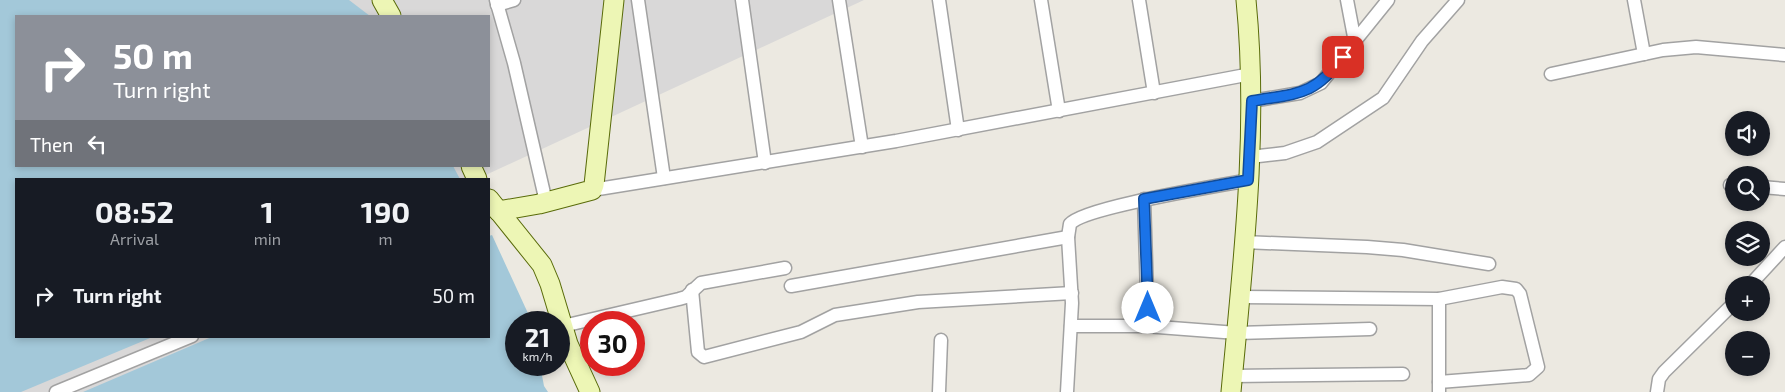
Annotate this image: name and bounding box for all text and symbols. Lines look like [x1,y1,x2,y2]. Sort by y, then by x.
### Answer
text: 50 m [113,34,193,76]
icon: right [30,35,95,100]
pin [1322,36,1364,78]
icon: arrive [1329,43,1357,71]
text: Turn right [113,76,211,102]
map controls [1725,111,1770,376]
button: sound [1725,111,1770,156]
icon: left [83,130,111,158]
text: Then [30,133,73,156]
button: search [1725,166,1770,211]
text: 08:52 [95,193,174,229]
text: 1 [261,193,274,229]
text: 190 [361,193,410,229]
button: layers [1725,221,1770,266]
text: Arrival [110,229,159,248]
text: min [254,229,281,248]
text: m [378,229,392,248]
button: + [1725,276,1770,321]
position arrow [1121,281,1173,333]
icon: right [30,282,58,310]
text: Turn right [73,284,161,307]
text: 50 m [432,284,475,307]
speed limit sign: 30 [580,311,645,376]
text: 21 [525,322,550,352]
button: − [1725,331,1770,376]
text: km/h [523,349,552,363]

